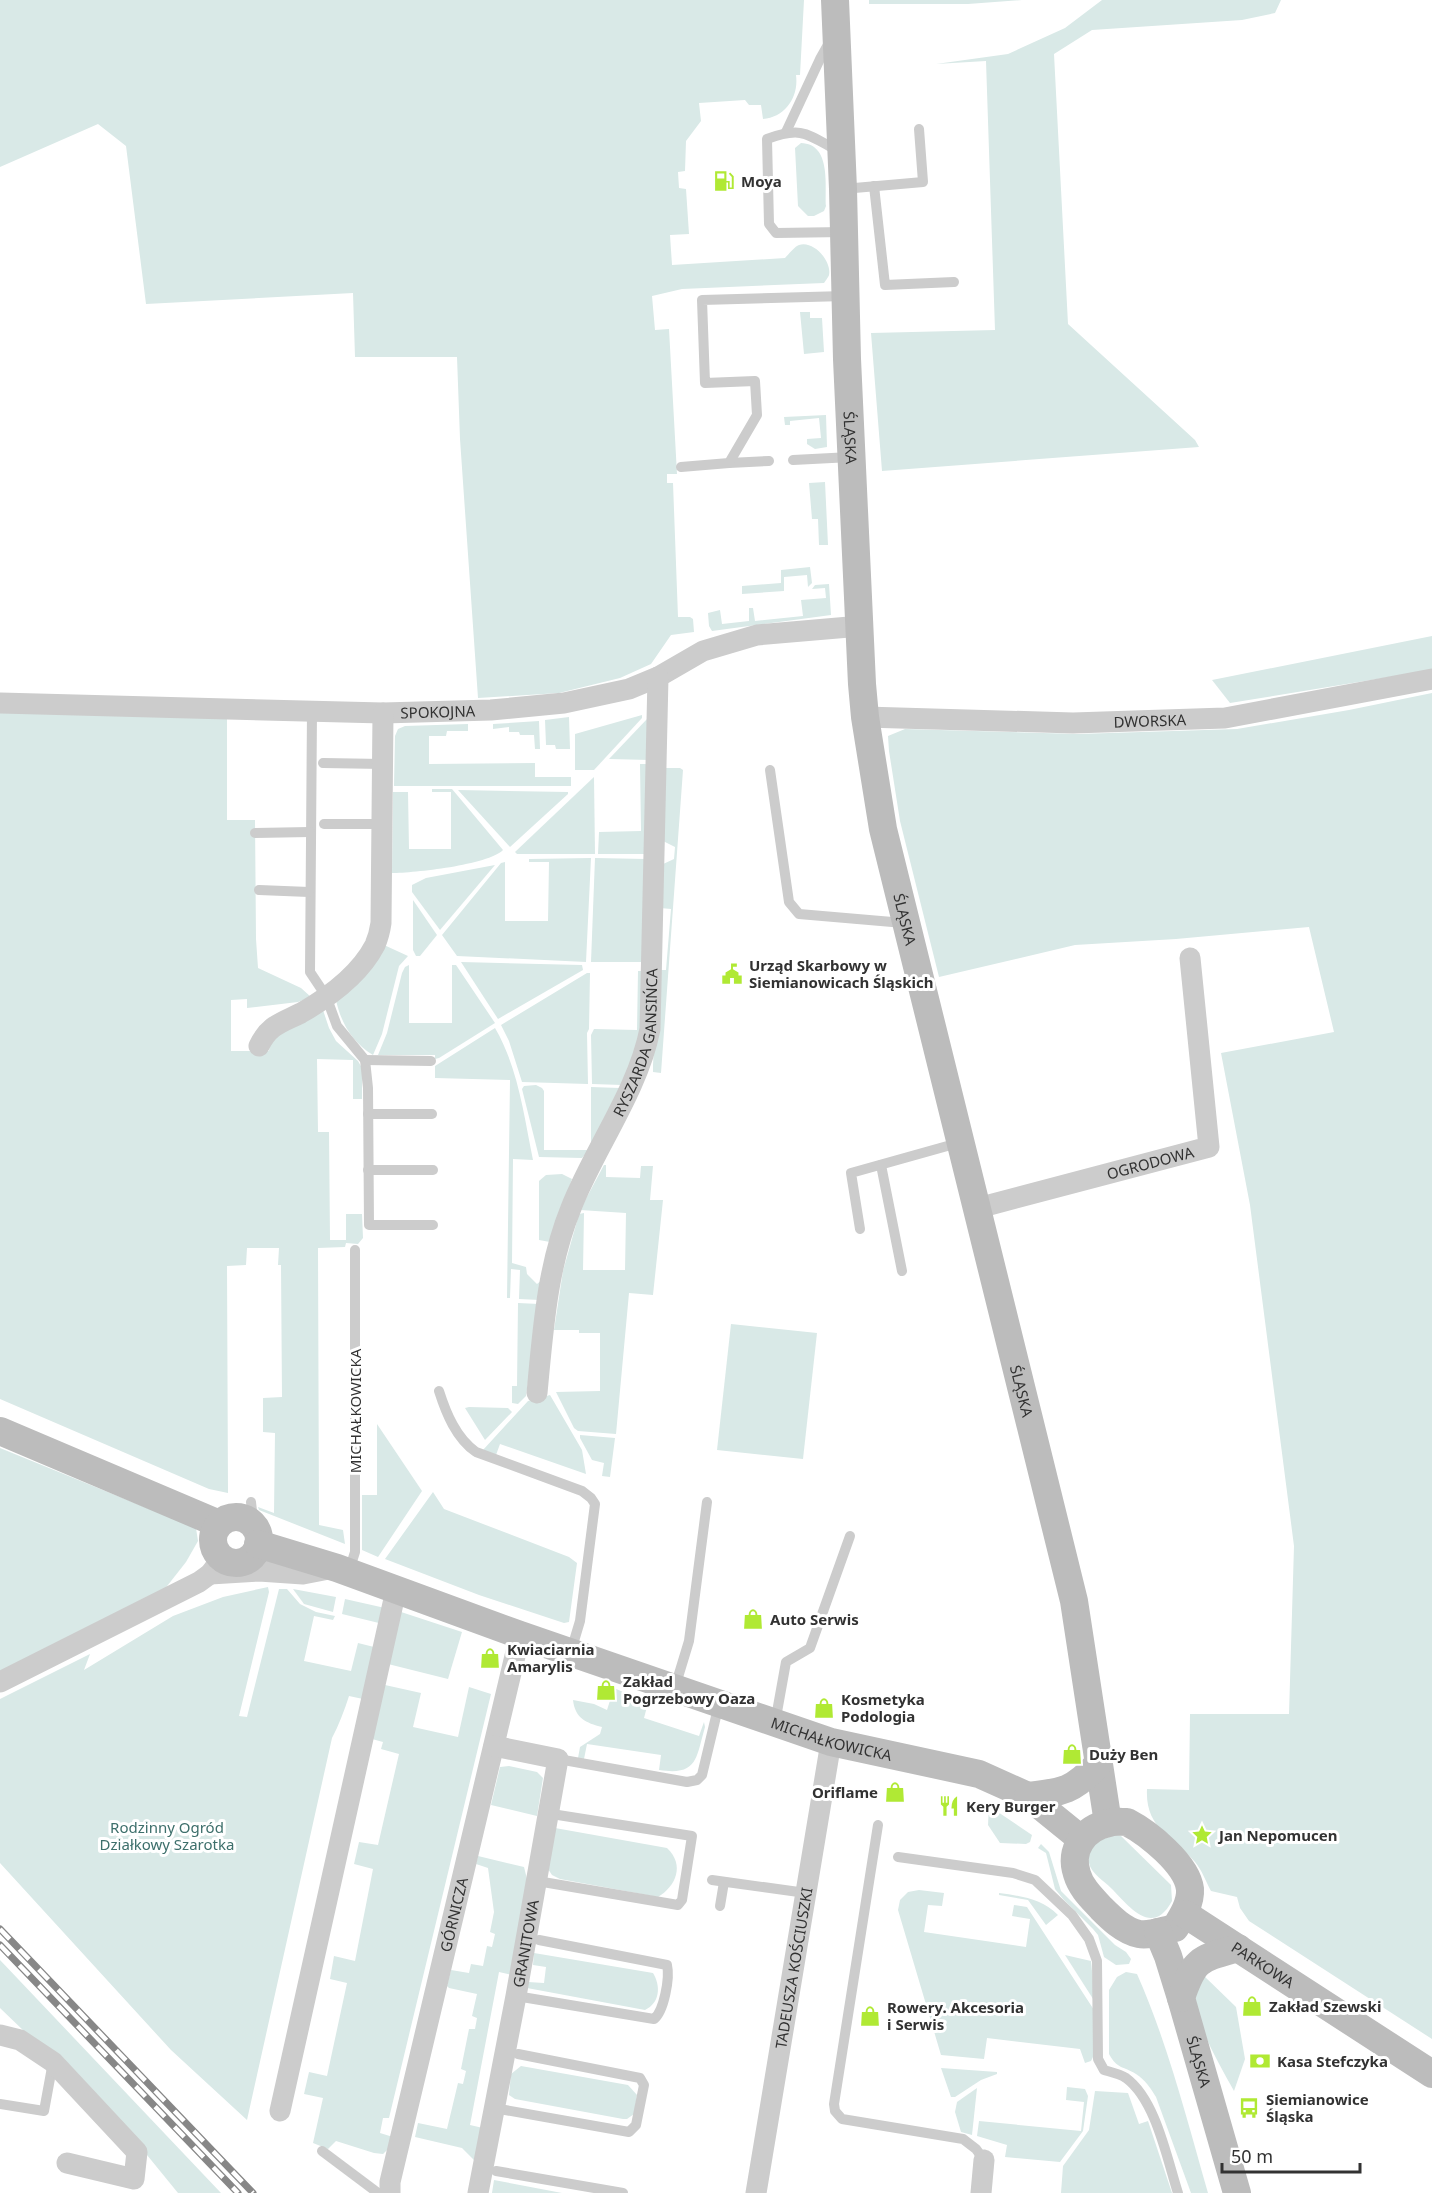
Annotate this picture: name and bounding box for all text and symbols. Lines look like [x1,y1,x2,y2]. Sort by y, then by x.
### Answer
fuel station icon: Moya [712,169,736,193]
place label: Moya [741,171,782,191]
street label: ŚLĄSKA [839,411,862,465]
street label: SPOKOJNA [400,700,476,723]
street label: DWORSKA [1113,709,1187,732]
street label: ŚLĄSKA [889,891,921,948]
place label: Urząd Skarbowy w Siemianowicach Śląskich [749,955,934,992]
public building icon: Urząd Skarbowy w Siemianowicach Śląskich [720,962,744,986]
street label: RYSZARDA GANSIŃCA [608,968,661,1120]
street label: OGRODOWA [1104,1141,1196,1184]
street label: MICHAŁKOWICKA [345,1348,365,1473]
street label: ŚLĄSKA [1006,1363,1038,1419]
shop icon: Auto Serwis [741,1607,765,1631]
place label: Auto Serwis [770,1609,859,1629]
place label: Kwiaciarnia Amarylis [507,1639,594,1676]
shop icon: Kwiaciarnia Amarylis [478,1646,502,1670]
place label: Zakład Pogrzebowy Oaza [623,1671,755,1708]
shop icon: Zakład Pogrzebowy Oaza [594,1678,618,1702]
place label: Kosmetyka Podologia [841,1689,925,1726]
shop icon: Kosmetyka Podologia [812,1696,836,1720]
street label: MICHAŁKOWICKA [768,1712,894,1765]
shop icon: Duży Ben [1060,1742,1084,1766]
place label: Duży Ben [1089,1744,1158,1764]
shop icon: Oriflame [883,1780,907,1804]
place label: Oriflame [812,1782,878,1802]
restaurant icon: Kery Burger [937,1794,961,1818]
place label: Kery Burger [966,1796,1056,1816]
park label: Rodzinny Ogród Działkowy Szarotka [100,1817,234,1854]
place icon: Jan Nepomucen [1190,1823,1214,1847]
place label: Jan Nepomucen [1217,1825,1337,1845]
street label: GÓRNICZA [435,1875,472,1954]
street label: TADEUSZA KOŚCIUSZKI [770,1886,817,2050]
street label: GRANITOWA [508,1898,543,1989]
street label: PARKOWA [1228,1937,1299,1992]
shop icon: Zakład Szewski [1240,1994,1264,2018]
place label: Zakład Szewski [1269,1996,1381,2016]
place label: Rowery. Akcesoria i Serwis [887,1997,1024,2034]
shop icon: Rowery. Akcesoria i Serwis [858,2004,882,2028]
street label: ŚLĄSKA [1182,2033,1216,2090]
bank icon: Kasa Stefczyka [1248,2049,1272,2073]
place label: Kasa Stefczyka [1277,2051,1388,2071]
place label: Siemianowice Śląska [1266,2089,1369,2126]
bus stop icon: Siemianowice Śląska [1237,2096,1261,2120]
scale bar [1222,2136,1360,2174]
text: 50 m [1231,2144,1273,2168]

